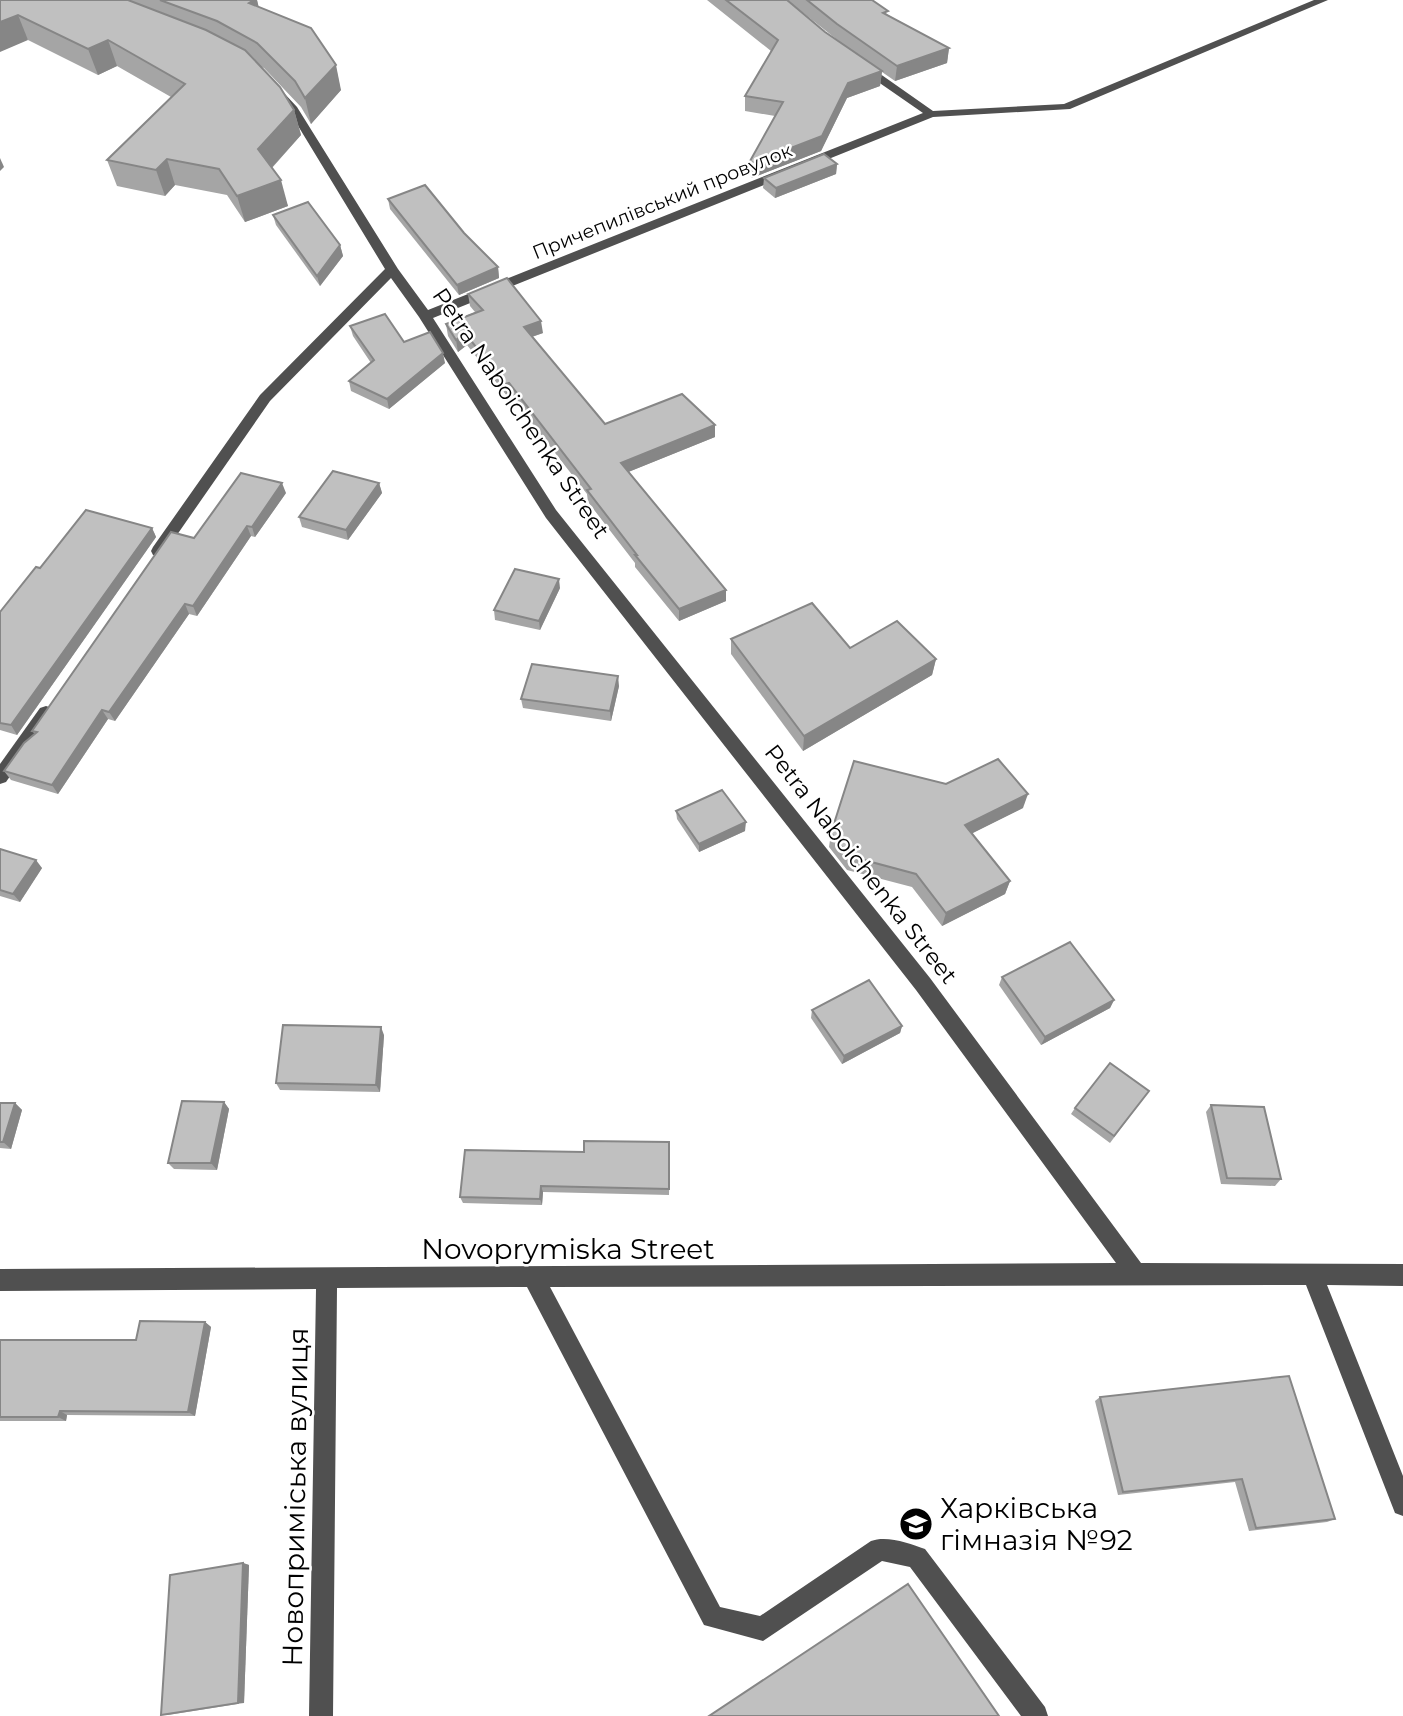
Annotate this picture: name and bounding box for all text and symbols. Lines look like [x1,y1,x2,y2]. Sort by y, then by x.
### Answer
street label: Причепилівський провулок [529,139,795,264]
street label: Petra Naboichenka Street [427,282,615,544]
street label: Petra Naboichenka Street [759,739,963,989]
street label: Novoprymiska Street [421,1232,715,1266]
street label: Новоприміська вулиця [275,1327,315,1667]
place label: Харківська гімназія №92 [940,1491,1133,1557]
school or university icon: Харківська гімназія №92 [897,1505,935,1543]

